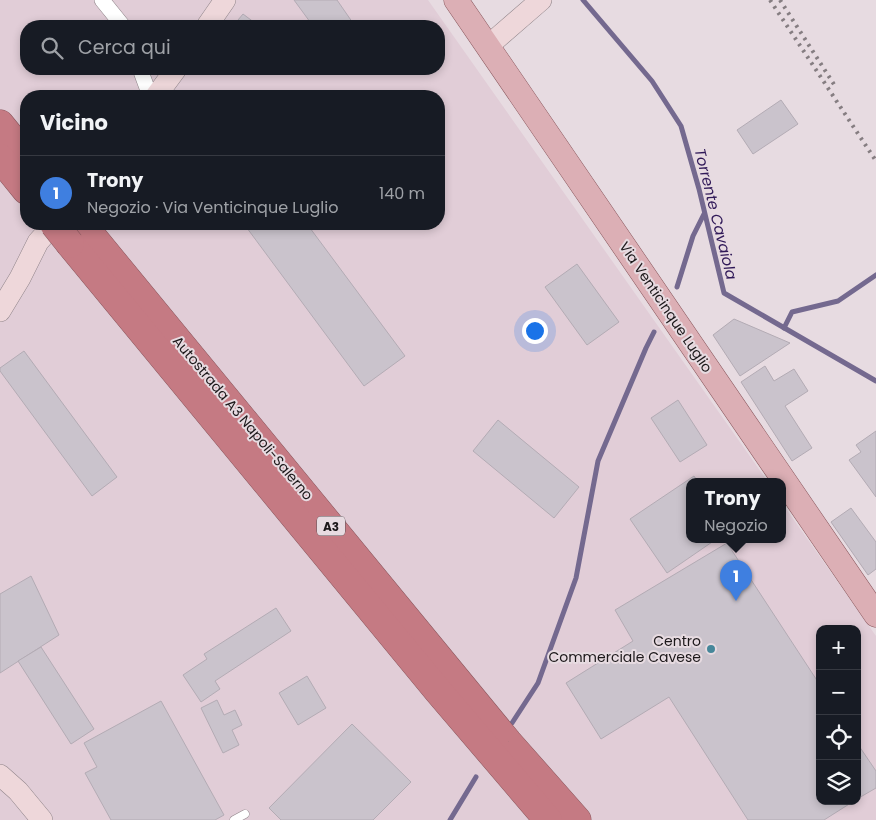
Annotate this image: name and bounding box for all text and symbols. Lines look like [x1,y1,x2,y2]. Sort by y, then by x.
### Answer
search box [20,20,445,75]
icon: search [38,34,66,62]
text: Cerca qui [78,34,171,61]
text: Vicino [40,108,108,137]
water label: Torrente Cavaiola [690,146,742,282]
text: Trony [87,167,143,194]
text: 1 [53,182,59,205]
text: 140 m [379,182,425,205]
text: Negozio · Via Venticinque Luglio [87,196,338,219]
street label: Via Venticinque Luglio [615,238,717,376]
your location [522,318,548,344]
street label: Autostrada A3 Napoli-Salerno [168,332,318,504]
popup [686,478,786,543]
text: Trony [704,485,760,512]
text: Negozio [704,514,768,537]
road number: A3 [317,516,345,536]
pin: 1 [720,560,752,601]
map controls [816,625,861,805]
button: + [816,625,861,670]
place label: Centro Commerciale Cavese [548,631,701,667]
marker: Centro Commerciale Cavese [705,643,717,655]
button: − [816,670,861,715]
button: locate [816,715,861,760]
button: layers [816,760,861,805]

